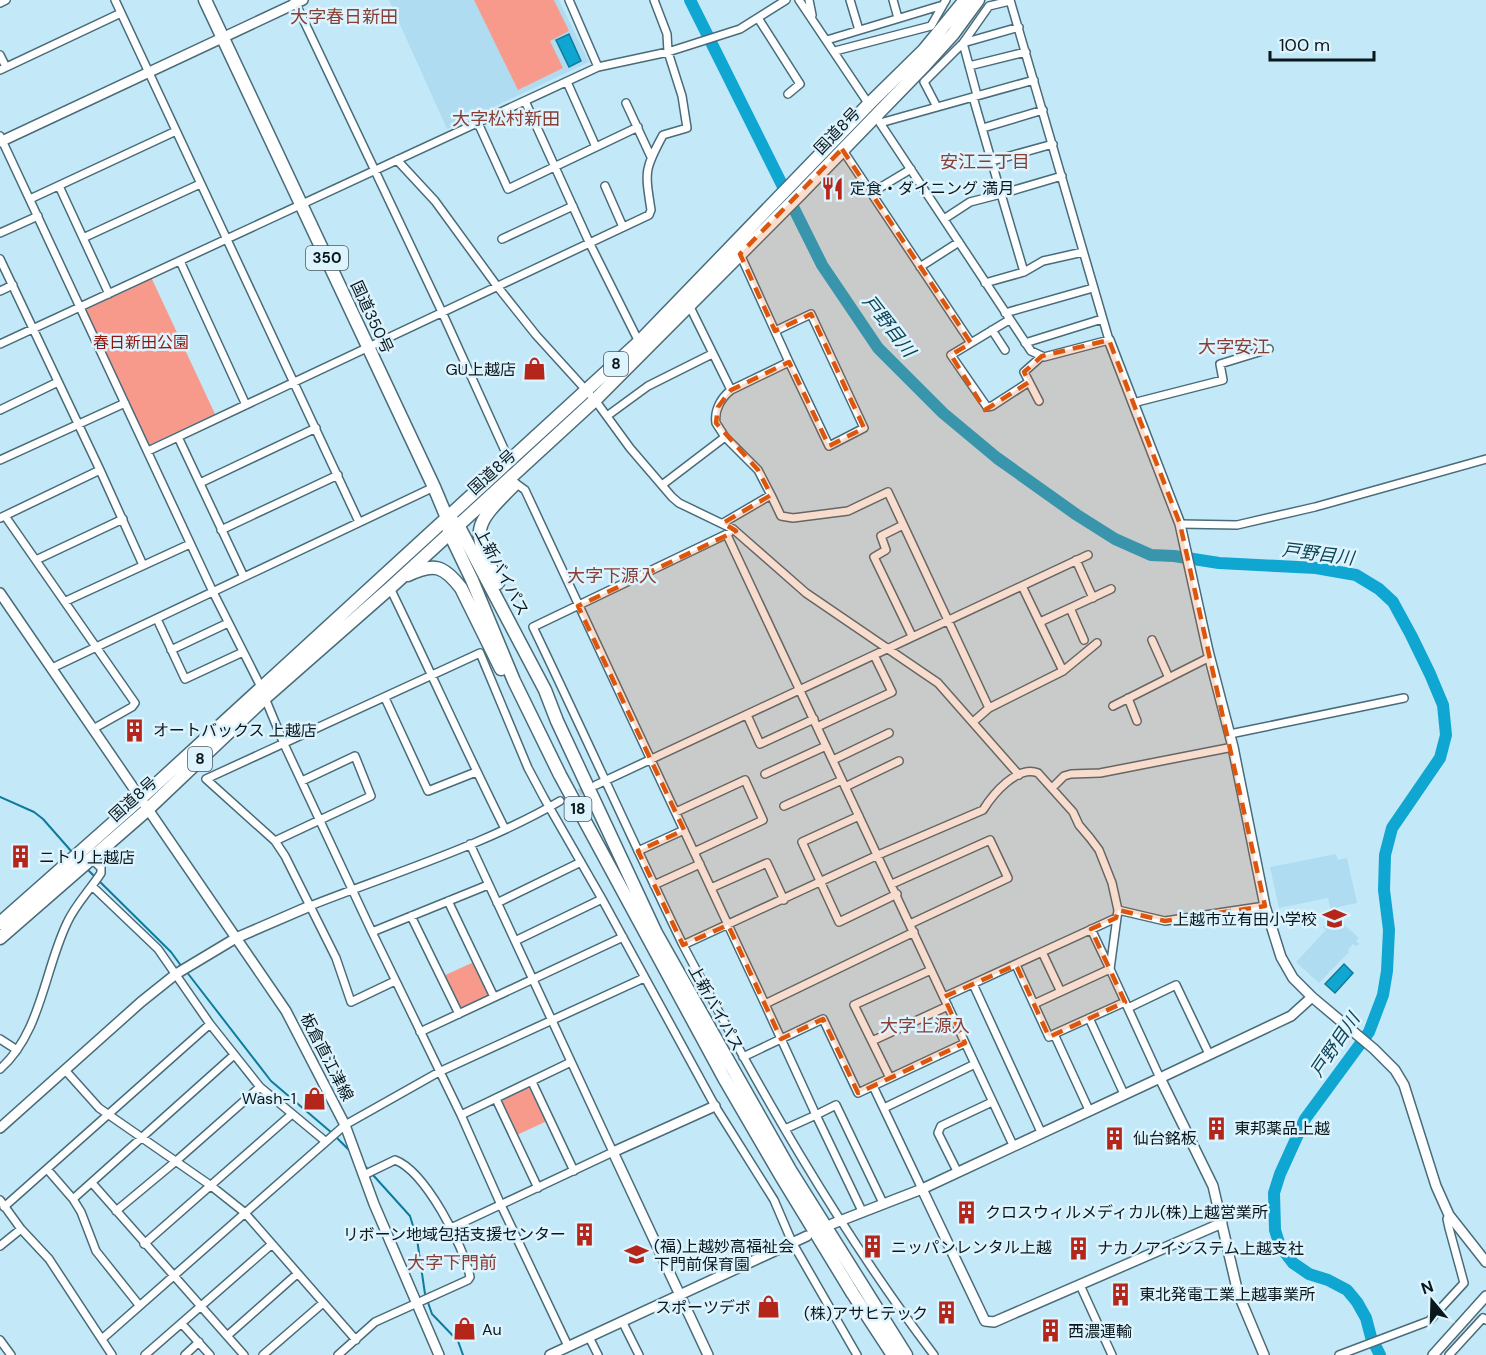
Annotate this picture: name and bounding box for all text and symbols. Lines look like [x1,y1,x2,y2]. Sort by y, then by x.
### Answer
district label: 大字春日新田 [290,5,398,29]
scale bar [1270,24,1374,62]
text: 100 m [1279,33,1330,57]
street label: 国道8号 [809,103,865,159]
district label: 大字松村新田 [452,107,560,131]
district label: 安江三丁目 [940,150,1030,174]
restaurant icon: 定食・ダイニング 満月 [819,175,845,201]
place label: 定食・ダイニング 満月 [850,178,1014,199]
road number: 350 [306,246,348,270]
street label: 国道350号 [346,277,398,357]
water label: 戸野目川 [857,290,922,363]
park label: 春日新田公園 [93,332,189,353]
district label: 大字安江 [1198,335,1270,359]
road number: 8 [604,352,628,376]
shop icon: GU上越店 [521,356,547,382]
place label: GU上越店 [445,359,516,380]
street label: 国道8号 [464,445,520,499]
street label: 上新バイパス [470,525,534,619]
water label: 戸野目川 [1281,538,1357,571]
district label: 大字下源入 [567,564,657,588]
building icon: オートバックス 上越店 [122,717,148,743]
place label: オートバックス 上越店 [153,720,317,741]
road number: 8 [188,747,212,771]
street label: 国道8号 [105,772,161,826]
road number: 18 [564,797,592,821]
building icon: ニトリ上越店 [8,844,34,870]
place label: ニトリ上越店 [39,847,135,868]
school or university icon: 上越市立有田小学校 [1322,906,1348,932]
place label: 上越市立有田小学校 [1173,909,1317,930]
street label: 上新バイパス [684,961,748,1055]
water label: 戸野目川 [1305,1007,1366,1082]
street label: 板倉直江津線 [296,1009,358,1105]
district label: 大字上源入 [880,1014,970,1038]
shop icon: Wash-1 [301,1085,327,1111]
place label: Wash-1 [242,1088,296,1109]
building icon: 東邦薬品上越 [1203,1115,1229,1141]
place label: 東邦薬品上越 [1234,1118,1330,1139]
building icon: 仙台銘板 [1102,1125,1128,1151]
place label: 仙台銘板 [1133,1128,1197,1149]
building icon: クロスウィルメディカル(株)上越営業所 [954,1199,980,1225]
place label: クロスウィルメディカル(株)上越営業所 [985,1202,1268,1223]
building icon: リボーン地域包括支援センター [571,1221,597,1247]
place label: リボーン地域包括支援センター [343,1224,566,1245]
building icon: ニッパンレンタル上越 [860,1234,886,1260]
building icon: ナカノアイシステム上越支社 [1066,1235,1092,1261]
place label: (福)上越妙高福祉会 下門前保育園 [654,1236,794,1275]
place label: ニッパンレンタル上越 [891,1237,1052,1258]
place label: ナカノアイシステム上越支社 [1097,1238,1304,1259]
school or university icon: (福)上越妙高福祉会 下門前保育園 [623,1242,649,1268]
district label: 大字下門前 [407,1251,497,1275]
north arrow [1402,1271,1462,1331]
text: N [1418,1275,1436,1299]
building icon: 東北発電工業上越事業所 [1108,1281,1134,1307]
place label: 東北発電工業上越事業所 [1139,1284,1315,1305]
shop icon: スポーツデポ [756,1294,782,1320]
place label: スポーツデポ [655,1297,751,1318]
building icon: (株)アサヒテック [933,1300,959,1326]
place label: (株)アサヒテック [804,1303,928,1324]
shop icon: Au [451,1316,477,1342]
building icon: 西濃運輸 [1037,1318,1063,1344]
place label: Au [482,1319,502,1340]
place label: 西濃運輸 [1068,1321,1132,1342]

